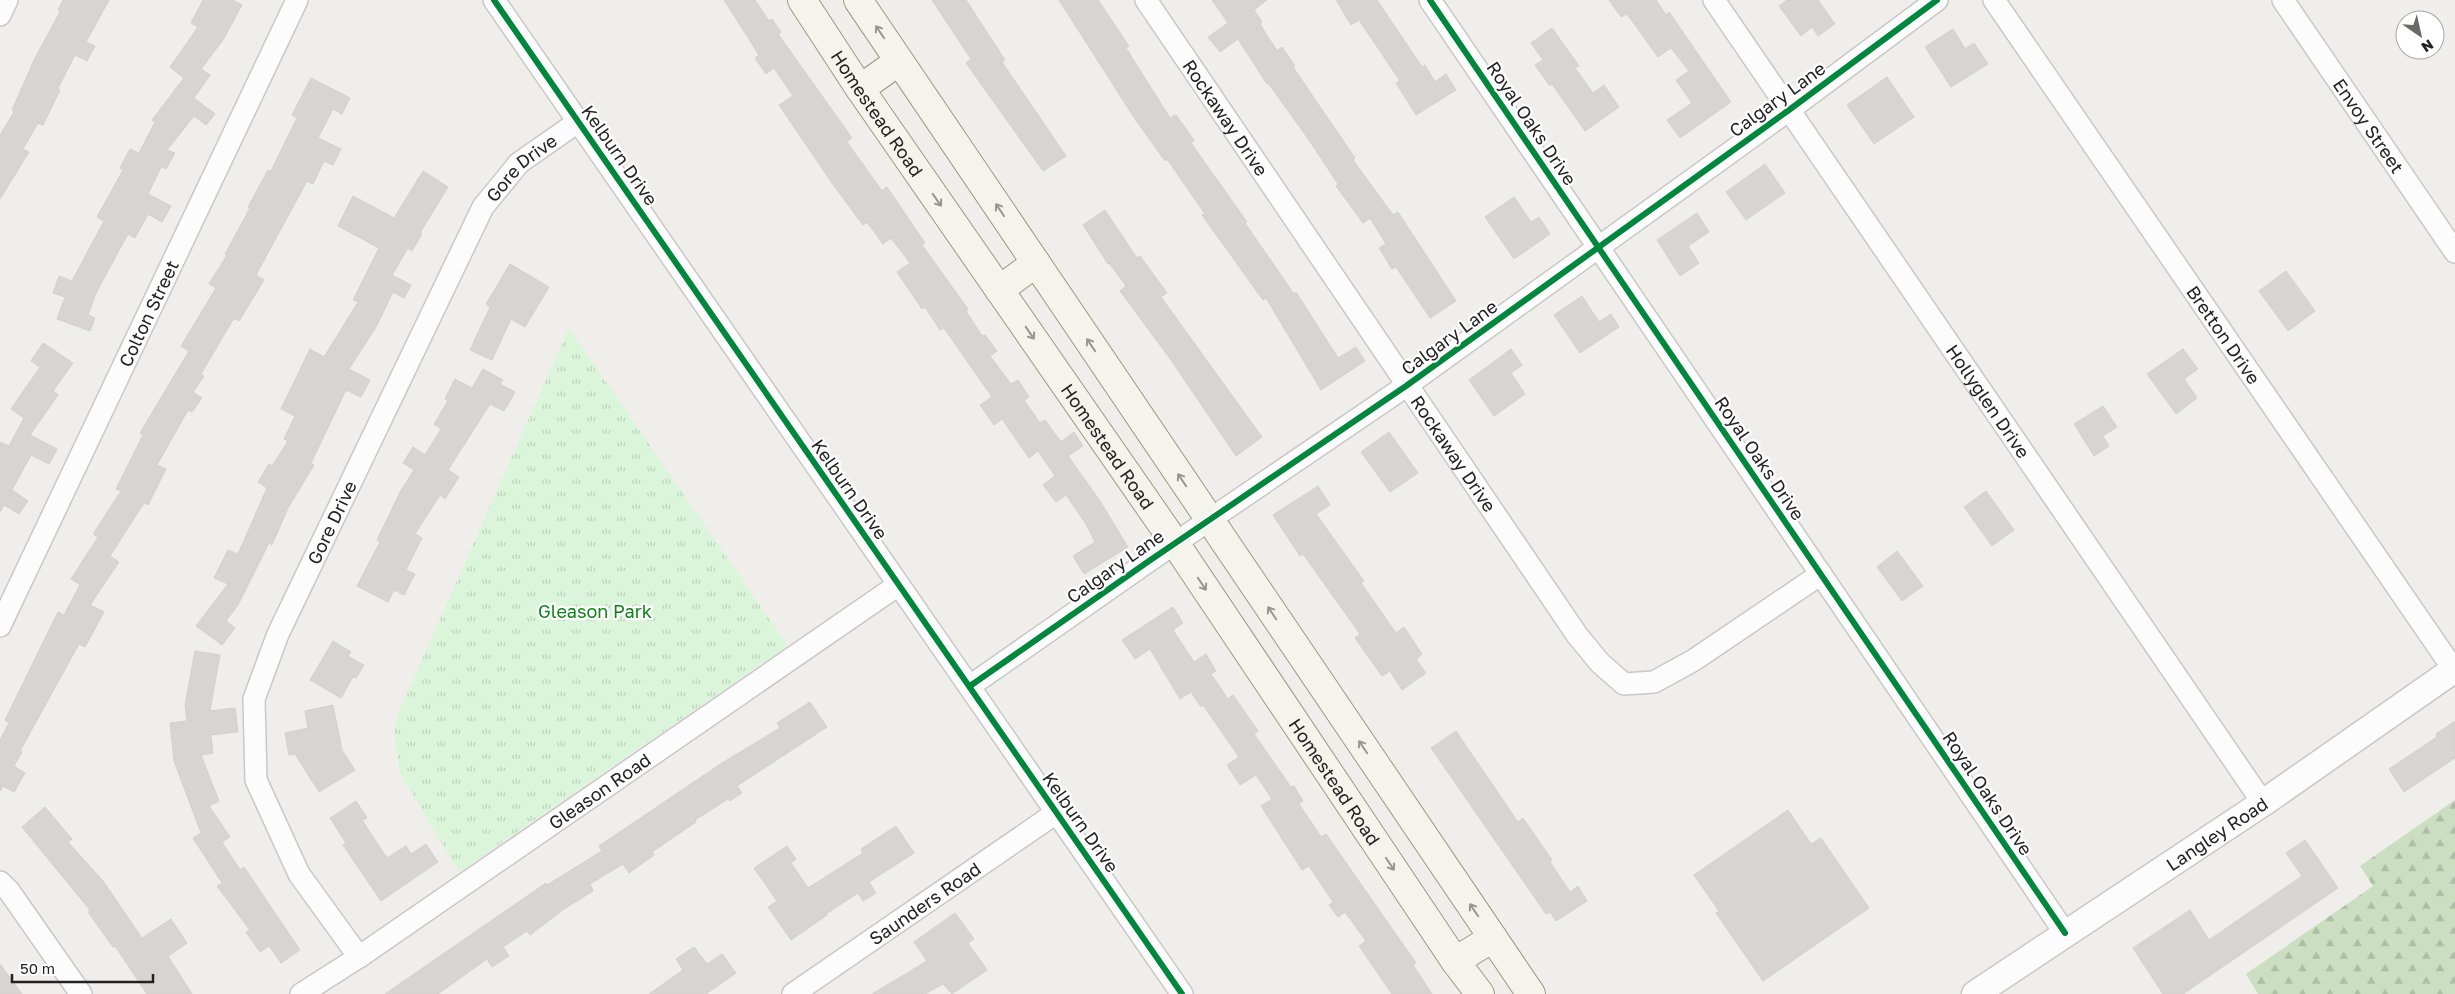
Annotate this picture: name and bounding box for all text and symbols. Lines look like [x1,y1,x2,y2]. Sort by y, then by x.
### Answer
north arrow [2395,10,2445,60]
one-way arrow [875,25,885,39]
text: N [2418,36,2437,56]
street label: Homestead Road [827,46,928,181]
street label: Rockaway Drive [1178,55,1273,180]
street label: Royal Oaks Drive [1482,57,1582,189]
street label: Calgary Lane [1725,57,1829,141]
street label: Envoy Street [2329,74,2409,177]
street label: Kelburn Drive [577,101,663,209]
street label: Gore Drive [481,129,561,206]
one-way arrow [932,193,942,207]
one-way arrow [995,204,1005,218]
street label: Colton Street [114,257,183,370]
street label: Bretton Drive [2182,281,2265,388]
street label: Calgary Lane [1397,295,1501,379]
one-way arrow [1024,326,1035,340]
one-way arrow [1086,338,1096,352]
street label: Hollyglen Drive [1942,340,2035,462]
street label: Homestead Road [1057,379,1159,513]
street label: Rockaway Drive [1406,391,1501,516]
street label: Royal Oaks Drive [1710,392,1810,524]
street label: Kelburn Drive [807,435,893,543]
one-way arrow [1177,473,1187,487]
street label: Gore Drive [302,477,361,568]
street label: Calgary Lane [1062,524,1168,608]
one-way arrow [1197,576,1207,590]
park label: Gleason Park [538,600,652,622]
one-way arrow [1267,606,1277,620]
street label: Homestead Road [1285,714,1385,849]
street label: Royal Oaks Drive [1938,727,2038,859]
one-way arrow [1358,740,1368,754]
street label: Gleason Road [544,748,655,834]
street label: Kelburn Drive [1038,768,1124,876]
street label: Langley Road [2162,792,2272,875]
street label: Saunders Road [865,857,985,949]
one-way arrow [1385,857,1395,871]
one-way arrow [1469,903,1479,917]
scale bar [12,952,154,984]
text: 50 m [20,959,55,977]

